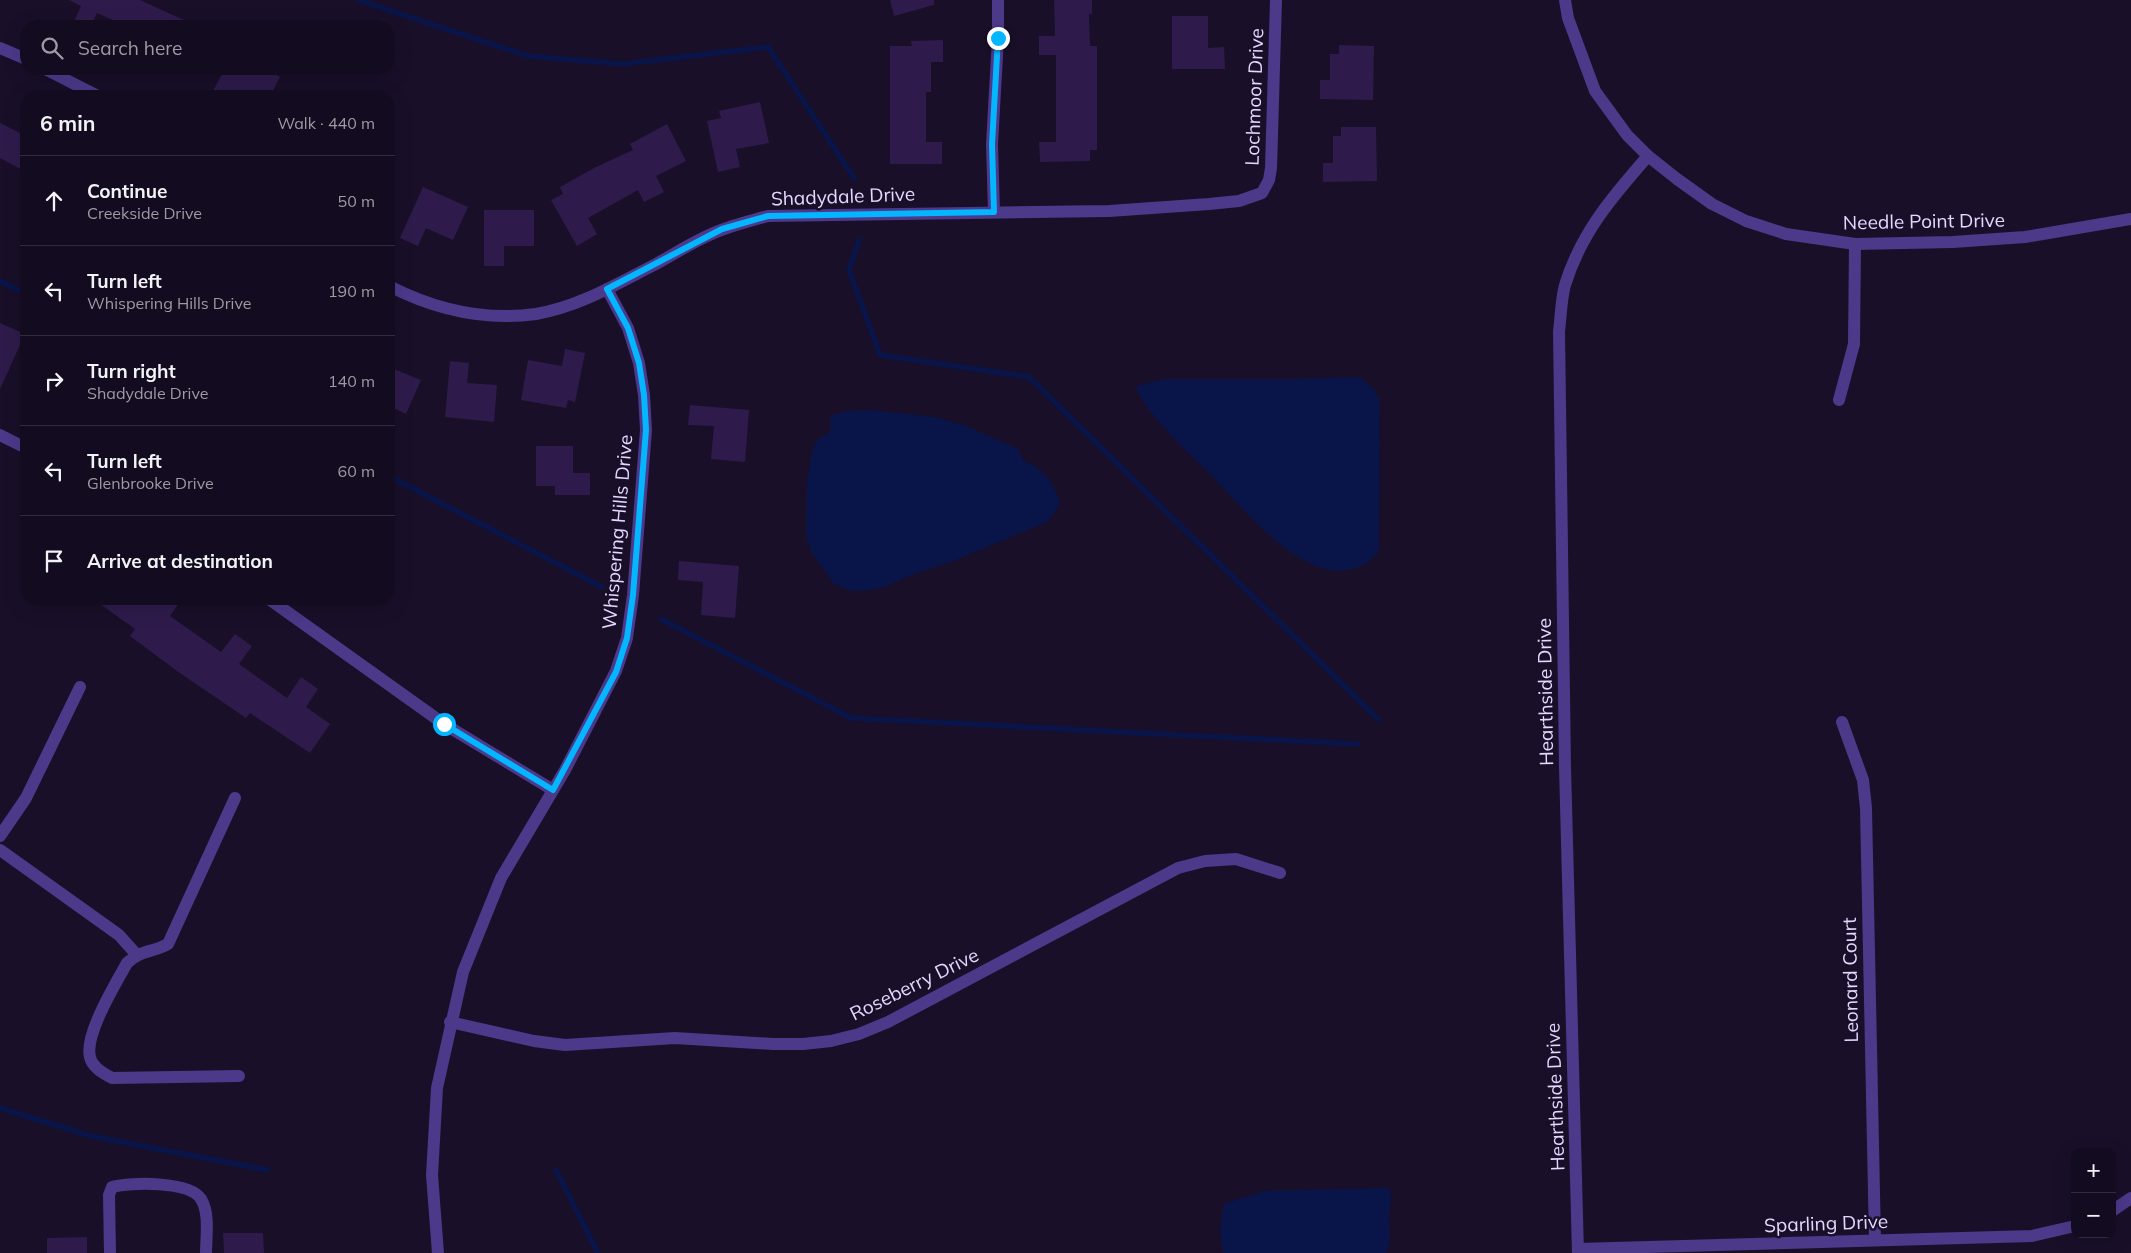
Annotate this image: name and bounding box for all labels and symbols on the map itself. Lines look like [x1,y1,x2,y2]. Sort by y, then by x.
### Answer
route end [987,27,1010,50]
street label: Lochmoor Drive [1240,28,1268,166]
street label: Shadydale Drive [771,181,915,211]
street label: Needle Point Drive [1843,208,2005,234]
street label: Whispering Hills Drive [597,434,637,630]
street label: Hearthside Drive [1532,618,1558,766]
route start [433,713,456,736]
street label: Leonard Court [1837,917,1863,1043]
street label: Roseberry Drive [846,942,982,1026]
street label: Hearthside Drive [1540,1023,1570,1171]
street label: Sparling Drive [1764,1209,1888,1237]

